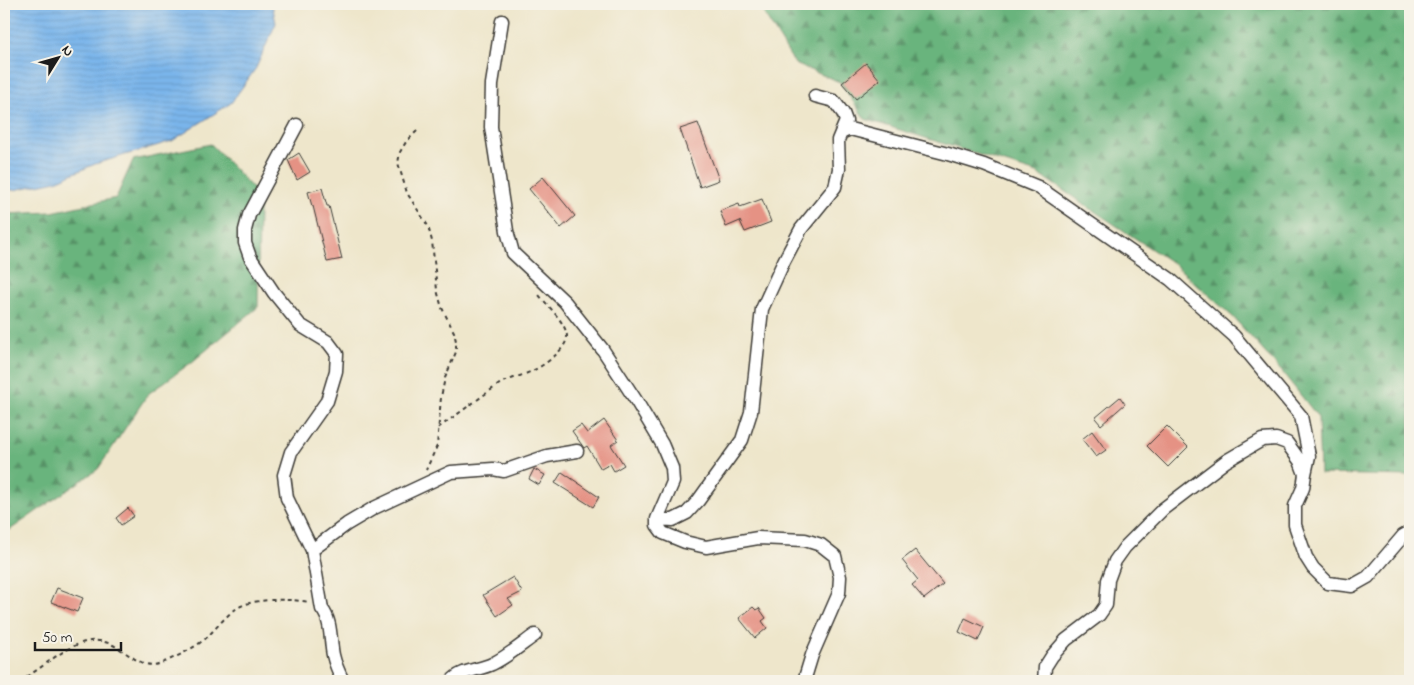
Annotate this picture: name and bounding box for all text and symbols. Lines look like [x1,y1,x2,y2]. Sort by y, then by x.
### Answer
north arrow [32,32,82,82]
text: N [56,41,78,61]
scale bar [35,620,121,652]
text: 50 m [42,627,73,649]

